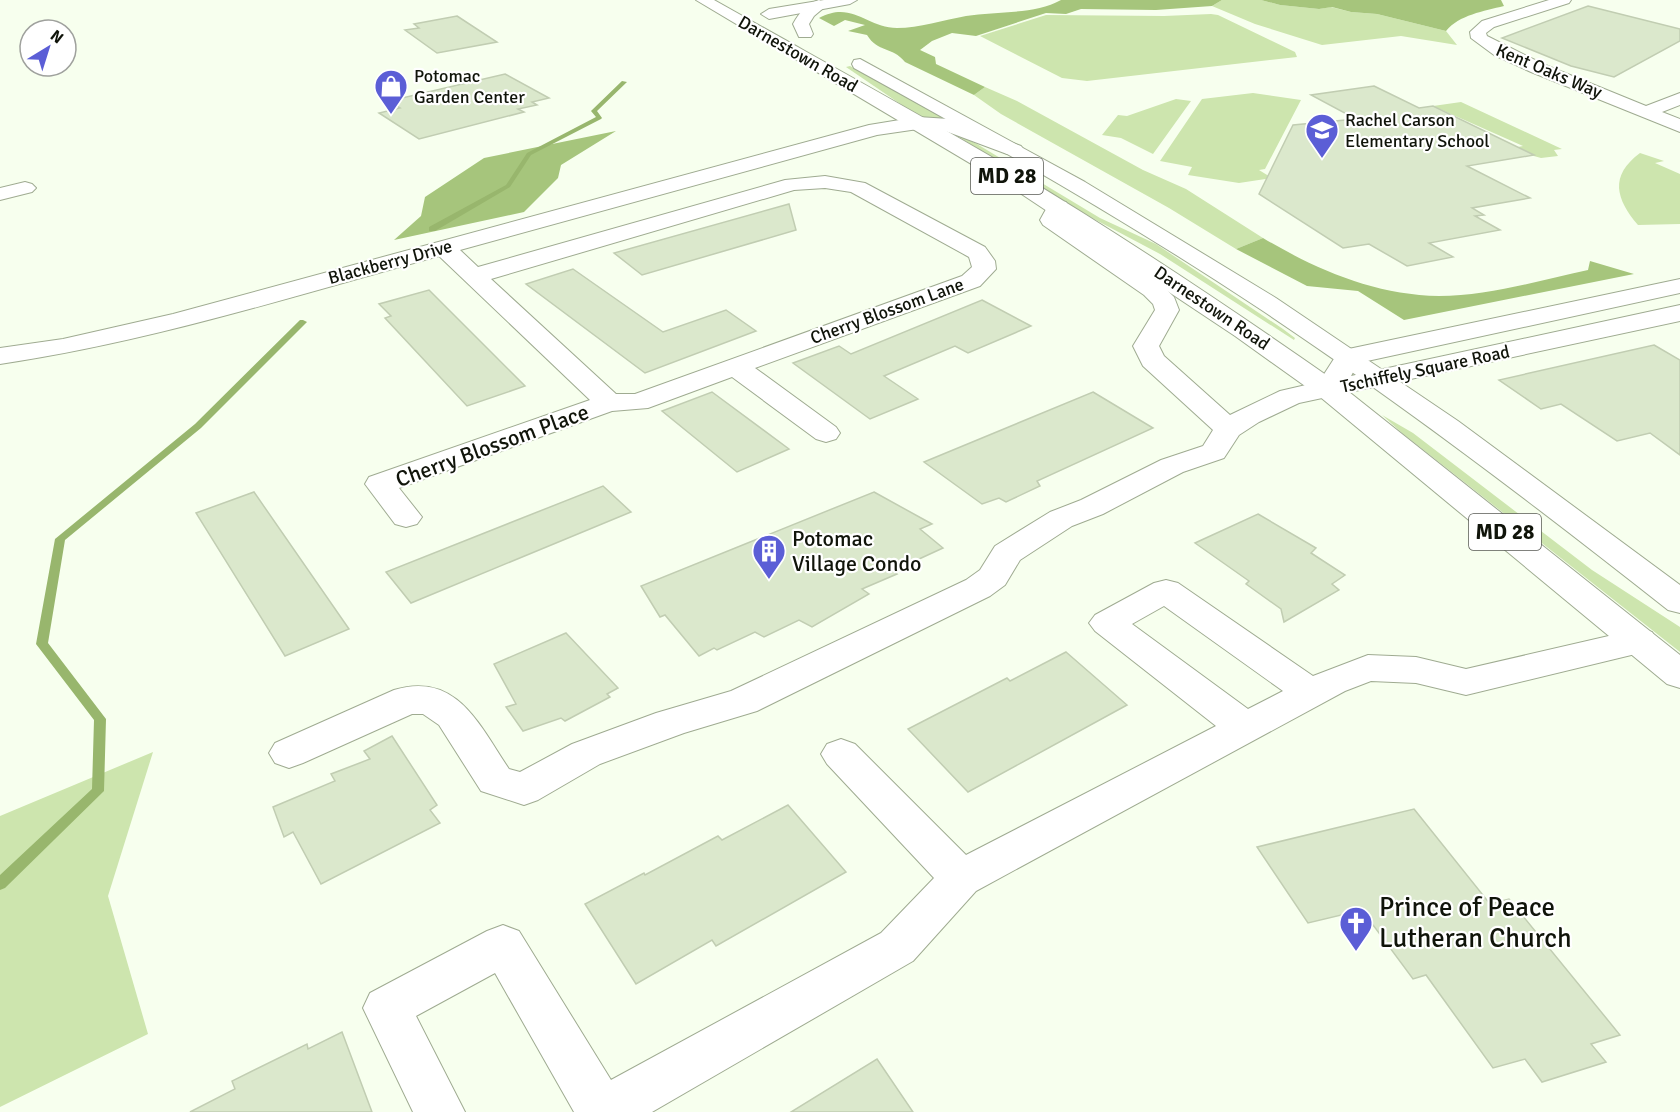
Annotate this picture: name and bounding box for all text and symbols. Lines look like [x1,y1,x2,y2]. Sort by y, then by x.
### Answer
street label: Darnestown Road [734,11,862,97]
north arrow [18,18,78,78]
text: N [46,26,67,48]
street label: Kent Oaks Way [1493,39,1606,103]
place label: Potomac Garden Center [414,65,525,108]
shop icon: Potomac Garden Center [373,68,409,115]
place label: Rachel Carson Elementary School [1345,109,1490,152]
school or university icon: Rachel Carson Elementary School [1304,112,1340,159]
road number: MD 28 [971,158,1043,194]
street label: Blackberry Drive [326,235,454,289]
street label: Darnestown Road [1150,261,1274,355]
street label: Cherry Blossom Lane [807,273,967,349]
street label: Tschiffely Square Road [1338,340,1512,398]
street label: Cherry Blossom Place [392,398,592,493]
road number: MD 28 [1469,514,1541,550]
place label: Potomac Village Condo [792,525,922,577]
building icon: Potomac Village Condo [751,533,787,580]
place label: Prince of Peace Lutheran Church [1379,891,1572,955]
church icon: Prince of Peace Lutheran Church [1338,905,1374,952]

